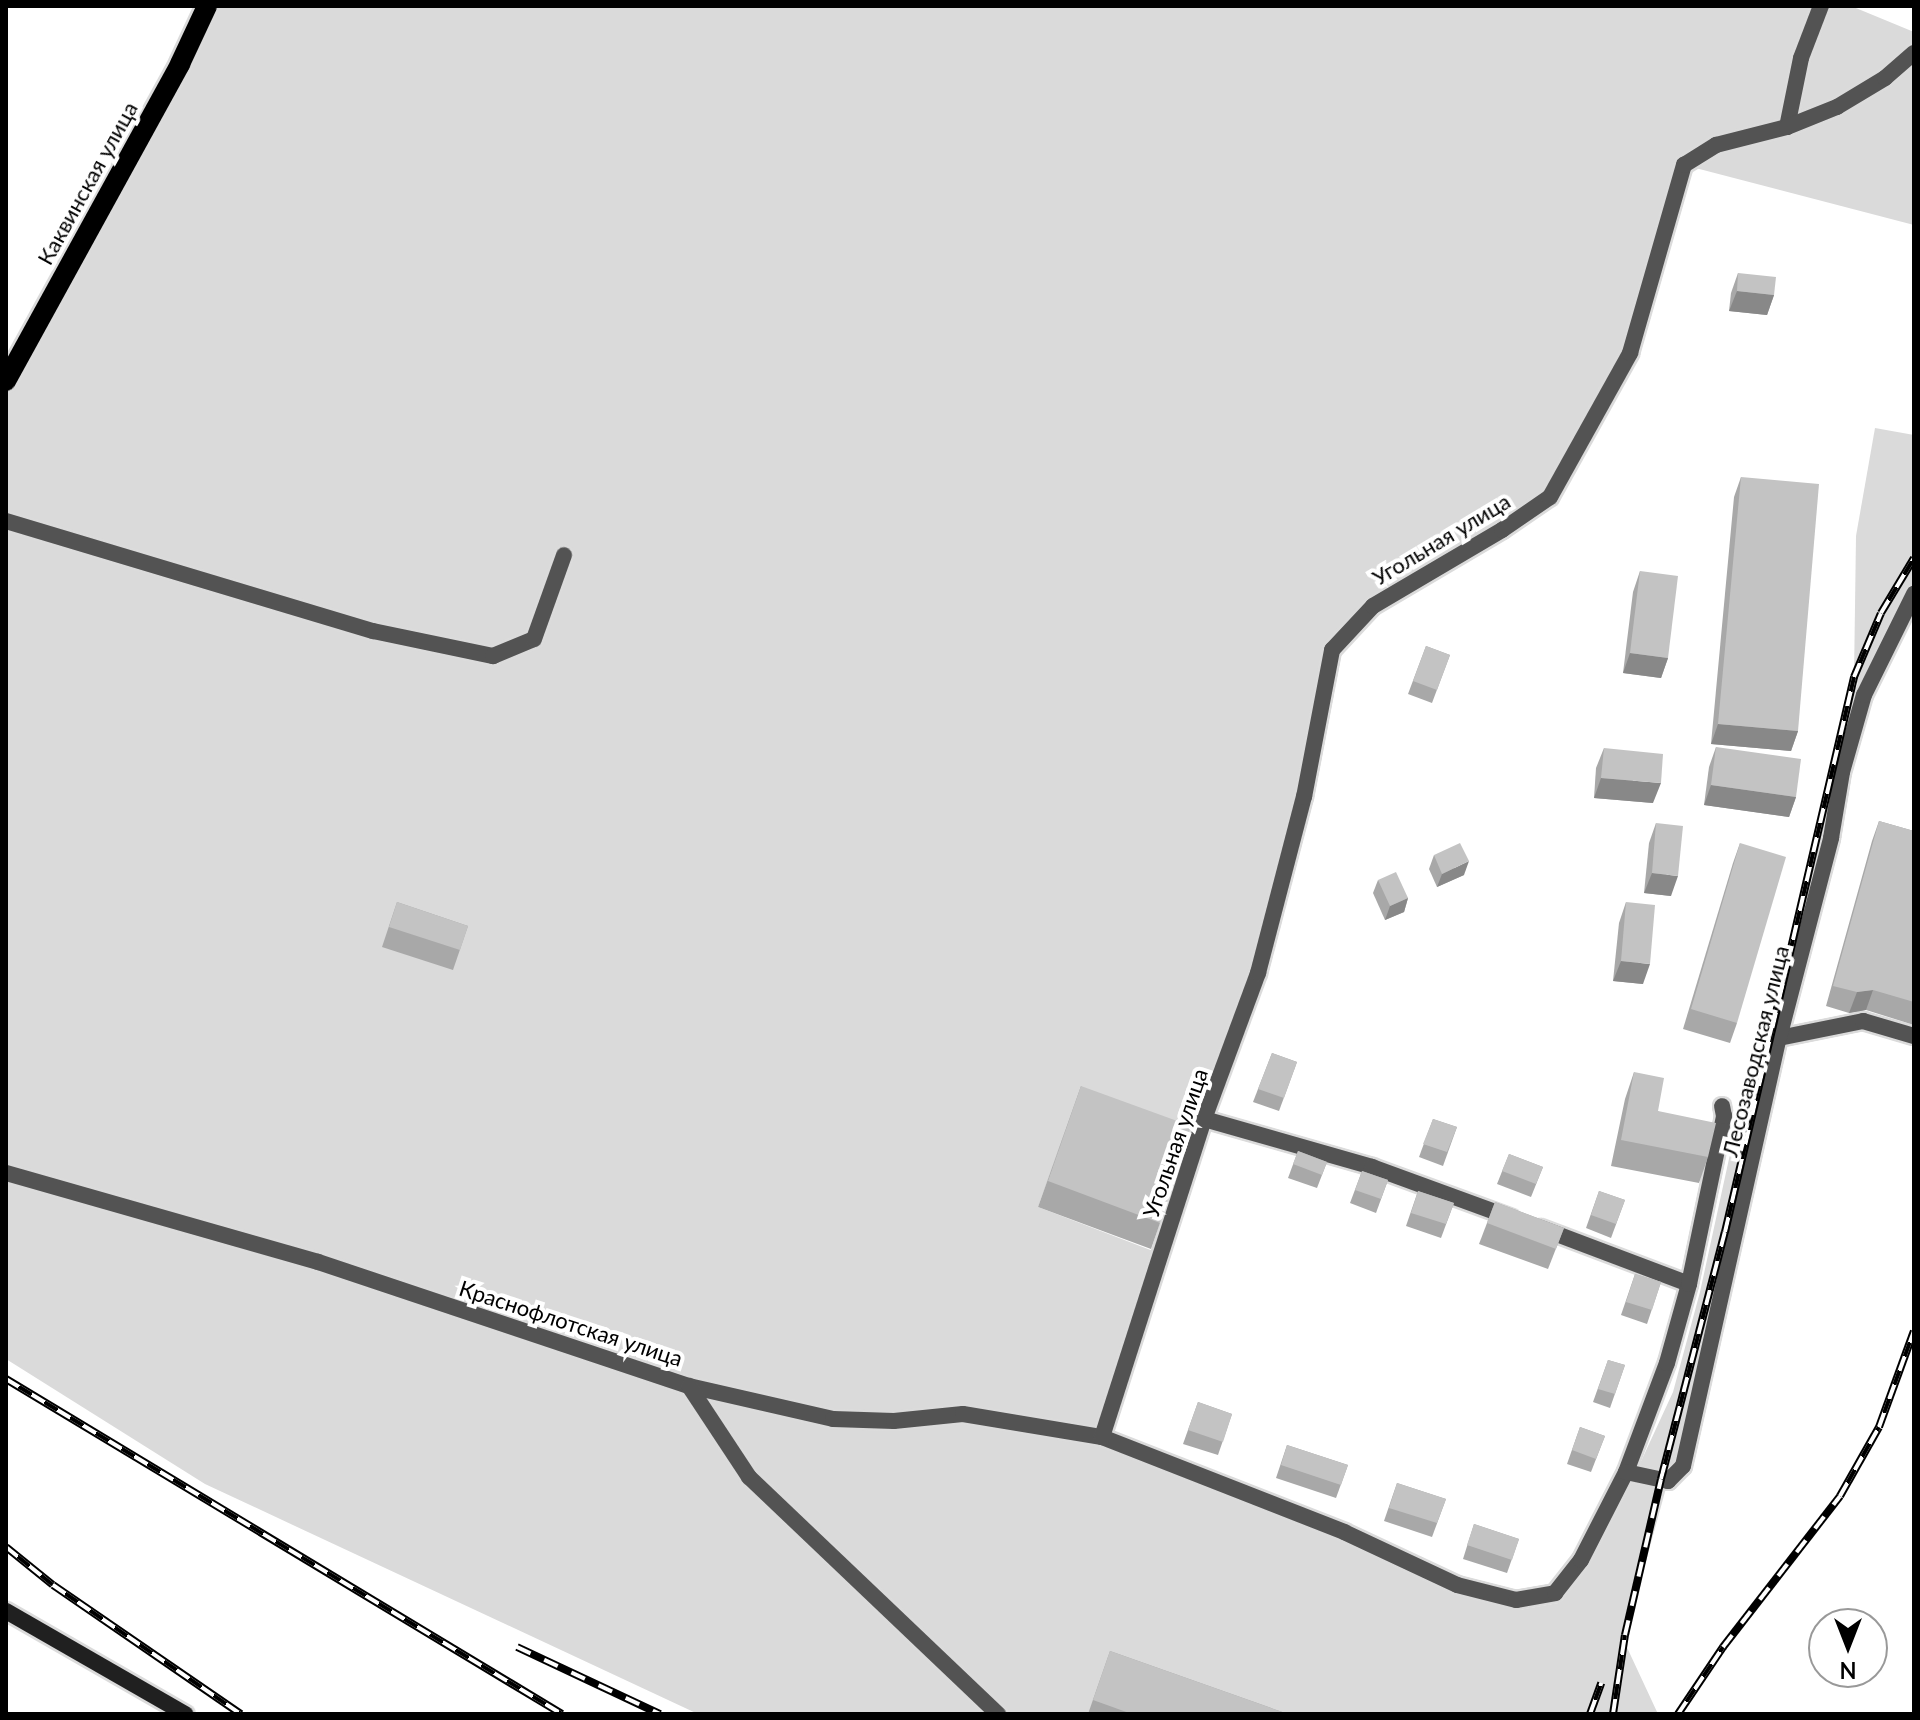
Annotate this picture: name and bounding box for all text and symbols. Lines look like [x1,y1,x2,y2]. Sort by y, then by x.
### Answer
street label: Каквинская улица [31,97,143,269]
street label: Угольная улица [1367,487,1515,591]
street label: Лесозаводская улица [1716,943,1794,1159]
street label: Угольная улица [1137,1065,1213,1221]
street label: Краснофлотская улица [456,1274,686,1372]
north arrow [1808,1608,1888,1688]
text: N [1840,1657,1856,1684]

